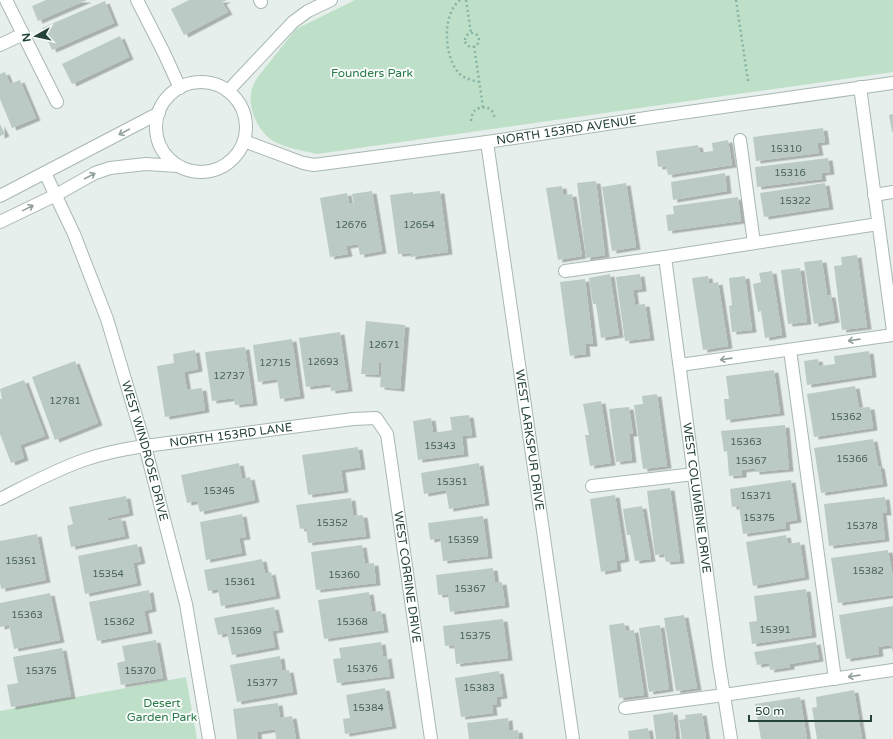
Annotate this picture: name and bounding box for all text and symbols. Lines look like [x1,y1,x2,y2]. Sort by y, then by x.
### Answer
north arrow [16,16,56,56]
text: N [20,32,34,43]
park label: Founders Park [331,66,414,80]
street label: NORTH 153RD AVENUE [495,113,638,148]
one-way arrow [118,128,130,136]
house number: 15310 [770,143,802,155]
house number: 15316 [774,167,806,179]
one-way arrow [84,172,96,179]
house number: 15322 [779,195,811,207]
one-way arrow [22,204,34,212]
house number: 12676 [335,219,367,231]
house number: 12654 [403,219,435,231]
one-way arrow [848,336,861,344]
house number: 12671 [368,339,400,351]
one-way arrow [720,355,733,363]
house number: 12693 [307,356,339,368]
house number: 12715 [259,357,291,369]
street label: WEST LARKSPUR DRIVE [513,368,547,512]
house number: 12737 [213,370,245,382]
street label: WEST WINDROSE DRIVE [119,379,171,523]
house number: 12781 [49,395,81,407]
house number: 15362 [830,411,862,423]
street label: NORTH 153RD LANE [169,420,293,450]
street label: WEST COLUMBINE DRIVE [680,422,714,574]
house number: 15363 [730,436,762,448]
house number: 15343 [424,440,456,452]
house number: 15366 [836,453,868,465]
house number: 15367 [735,455,767,467]
house number: 15351 [436,476,468,488]
house number: 15345 [203,485,235,497]
house number: 15371 [740,490,772,502]
street label: WEST CORRINE DRIVE [391,510,424,644]
house number: 15375 [743,512,775,524]
house number: 15352 [316,517,348,529]
house number: 15378 [846,520,878,532]
house number: 15359 [447,534,479,546]
house number: 15351 [5,555,37,567]
house number: 15382 [852,565,884,577]
house number: 15354 [92,568,124,580]
house number: 15360 [328,569,360,581]
house number: 15361 [224,576,256,588]
house number: 15367 [454,583,486,595]
house number: 15363 [11,609,43,621]
house number: 15362 [103,616,135,628]
house number: 15368 [336,616,368,628]
house number: 15391 [759,624,791,636]
house number: 15369 [230,625,262,637]
house number: 15375 [459,630,491,642]
house number: 15376 [346,663,378,675]
house number: 15375 [25,665,57,677]
house number: 15370 [124,665,156,677]
one-way arrow [848,672,861,680]
house number: 15377 [246,677,278,689]
house number: 15383 [463,682,495,694]
park label: Desert Garden Park [127,696,198,724]
scale bar [749,697,871,723]
house number: 15384 [352,702,384,714]
text: 50 m [755,704,784,718]

